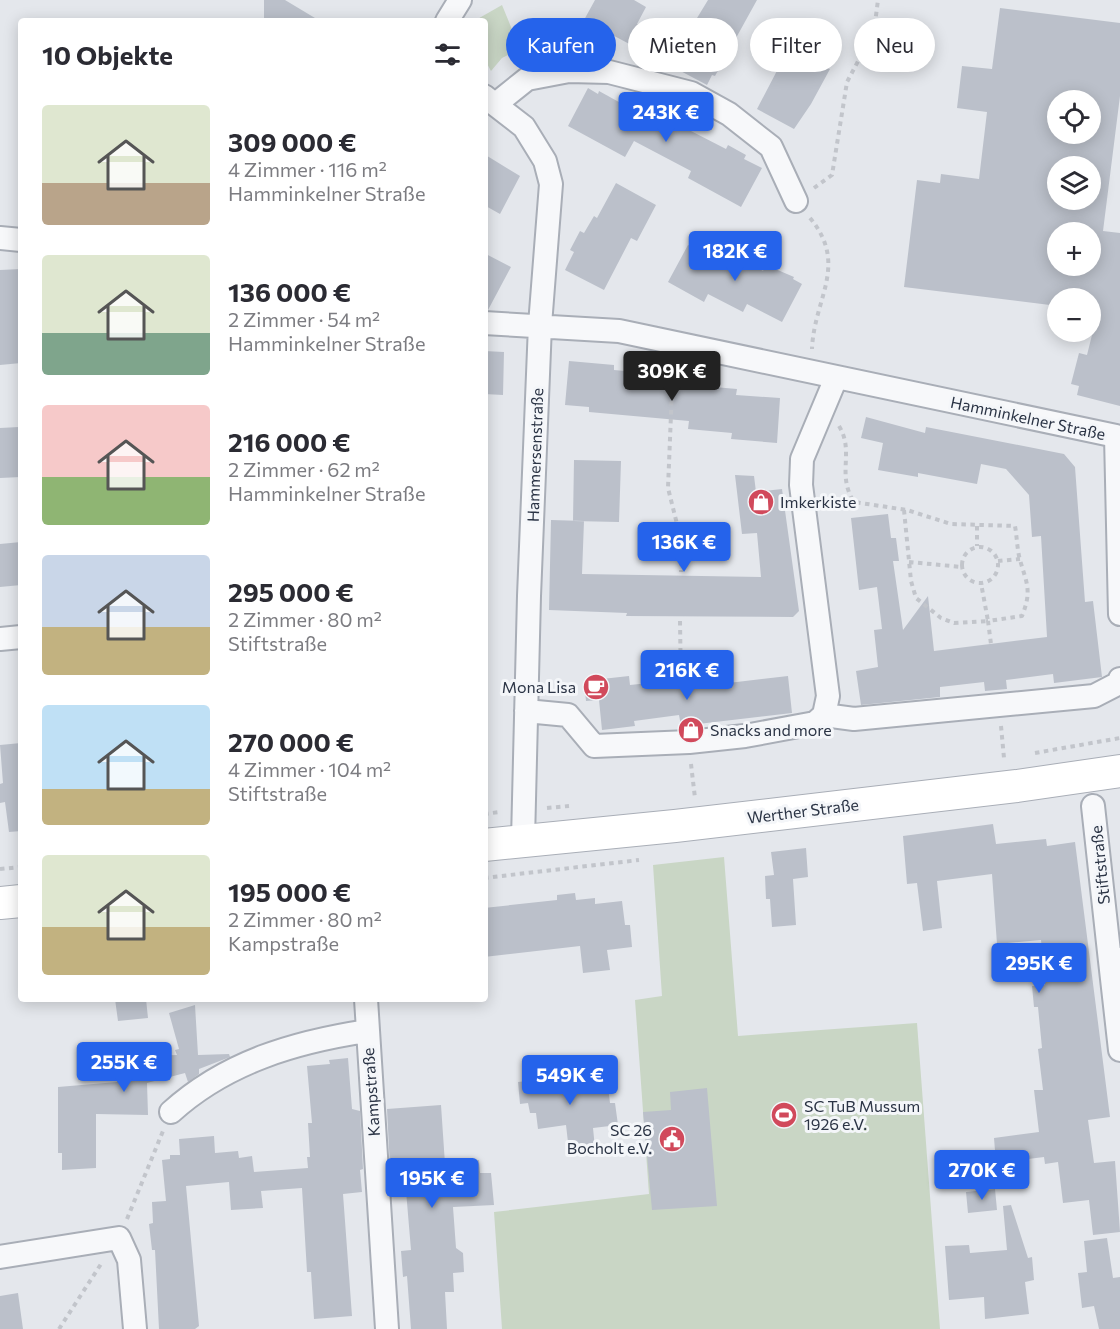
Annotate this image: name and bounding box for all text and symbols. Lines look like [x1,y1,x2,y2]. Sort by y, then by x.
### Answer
chip: Kaufen [506,18,616,72]
chip: Mieten [628,18,738,72]
chip: Filter [750,18,842,72]
chip: Neu [854,18,935,72]
icon: filters [431,38,464,71]
text: 10 Objekte [42,39,173,70]
map controls [1047,90,1101,342]
button: locate [1047,90,1101,144]
pin: 243K € [617,92,715,143]
text: 243K € [633,99,699,123]
text: 309 000 € [228,126,357,157]
icon: home [90,129,162,201]
button: layers [1047,156,1101,210]
text: 4 Zimmer · 116 m² [228,157,387,181]
text: Hamminkelner Straße [228,181,425,205]
button: + [1047,222,1101,276]
pin: 182K € [686,231,784,282]
text: 182K € [703,238,767,262]
text: 136 000 € [228,276,351,307]
icon: home [90,279,162,351]
button: − [1047,288,1101,342]
text: 2 Zimmer · 54 m² [228,307,380,331]
text: Hamminkelner Straße [228,331,425,355]
pin: 309K € [623,351,721,402]
text: 309K € [637,358,707,382]
street label: Hammersenstraße [523,388,546,522]
street label: Hamminkelner Straße [949,392,1107,443]
text: 216 000 € [228,426,351,457]
icon: home [90,429,162,501]
text: 2 Zimmer · 62 m² [228,457,380,481]
text: Hamminkelner Straße [228,481,425,505]
shop icon: Imkerkiste [746,487,776,517]
place label: Imkerkiste [780,492,856,511]
pin: 136K € [635,522,733,573]
text: 136K € [652,529,716,553]
text: 295 000 € [228,576,354,607]
icon: home [90,579,162,651]
text: 2 Zimmer · 80 m² [228,607,382,631]
text: Stiftstraße [228,631,327,655]
pin: 216K € [638,650,736,701]
text: 216K € [655,657,719,681]
cafe icon: Mona Lisa [581,672,611,702]
place label: Mona Lisa [502,677,576,696]
shop icon: Snacks and more [676,715,706,745]
place label: Snacks and more [710,720,832,739]
text: 270 000 € [228,726,354,757]
icon: home [90,729,162,801]
text: 4 Zimmer · 104 m² [228,757,391,781]
text: Stiftstraße [228,781,327,805]
street label: Werther Straße [746,794,860,827]
street label: Stiftstraße [1086,825,1113,905]
text: 195 000 € [228,876,351,907]
icon: home [90,879,162,951]
text: 2 Zimmer · 80 m² [228,907,382,931]
text: Kampstraße [228,931,339,955]
pin: 295K € [990,943,1088,994]
text: 295K € [1005,950,1073,974]
pin: 255K € [75,1042,173,1093]
street label: Kampstraße [358,1047,383,1137]
text: 255K € [91,1049,157,1073]
pin: 549K € [521,1055,619,1106]
text: 549K € [536,1062,604,1086]
place label: SC TuB Mussum 1926 e.V. [804,1096,920,1133]
sports icon: SC TuB Mussum 1926 e.V. [769,1100,799,1130]
place label: SC 26 Bocholt e.V. [567,1120,652,1157]
public building icon: SC 26 Bocholt e.V. [657,1124,687,1154]
pin: 270K € [933,1150,1031,1201]
text: 270K € [948,1157,1016,1181]
pin: 195K € [383,1158,481,1209]
text: 195K € [400,1165,464,1189]

